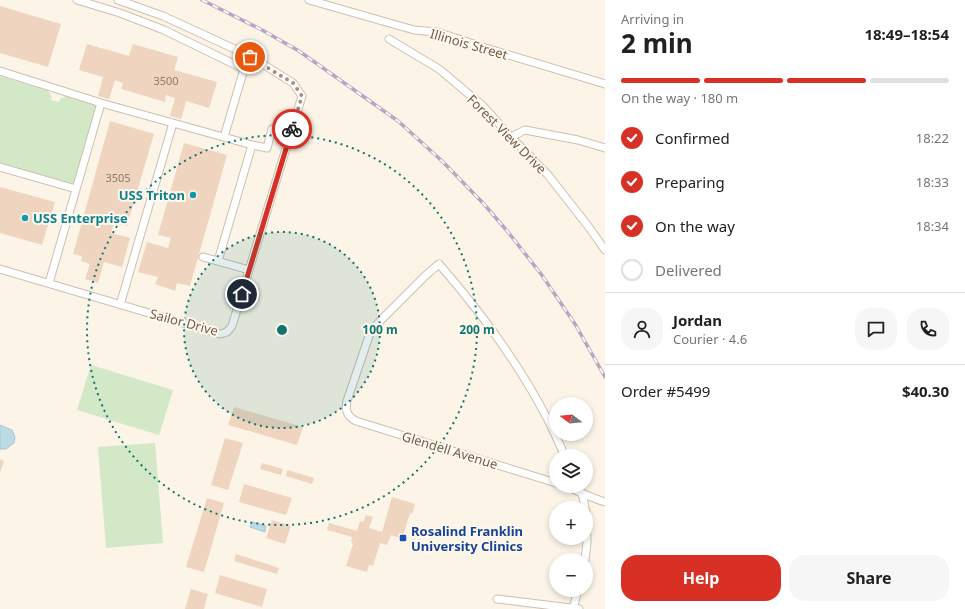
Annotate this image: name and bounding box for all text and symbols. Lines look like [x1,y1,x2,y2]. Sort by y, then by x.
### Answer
text: Arriving in [621,10,684,28]
street label: Illinois Street [428,24,510,64]
text: 18:49–18:54 [864,24,949,44]
text: 2 min [621,25,693,61]
pin [233,40,267,74]
icon: bag [239,46,261,68]
house number: 3500 [153,73,179,88]
text: On the way · 180 m [621,89,738,107]
street label: Forest View Drive [463,90,551,178]
courier [272,109,312,149]
icon: bike [281,118,303,140]
icon: check [621,127,643,149]
text: Confirmed [655,128,730,148]
text: 18:22 [916,129,949,147]
house number: 3505 [105,170,131,185]
icon: check [621,171,643,193]
text: Preparing [655,172,725,192]
text: 18:33 [916,173,949,191]
place label: USS Triton [119,186,185,204]
marker: USS Triton [188,190,198,200]
place label: USS Enterprise [33,209,128,227]
marker: USS Enterprise [20,213,30,223]
icon: check [621,215,643,237]
text: On the way [655,216,735,236]
text: 18:34 [916,217,949,235]
text: Delivered [655,260,722,280]
pin [225,277,259,311]
icon: home [231,283,253,305]
street label: Sailor Drive [148,304,220,340]
button: person [621,308,663,350]
button: chat [855,308,897,350]
button: phone [907,308,949,350]
text: Jordan [673,310,722,330]
text: 100 m [362,321,398,338]
text: 200 m [459,321,495,338]
centre of rings [275,323,289,337]
text: Courier · 4.6 [673,330,747,348]
text: Order #5499 [621,381,710,401]
text: $40.30 [902,381,949,401]
north arrow [549,397,593,441]
map controls [549,397,593,597]
street label: Glendell Avenue [400,427,500,473]
button: layers [549,449,593,493]
button: + [549,501,593,545]
place label: Rosalind Franklin University Clinics [411,522,523,555]
marker: Rosalind Franklin University Clinics [398,533,408,543]
button: − [549,553,593,597]
button: Help [621,555,781,601]
button: Share [789,555,949,601]

